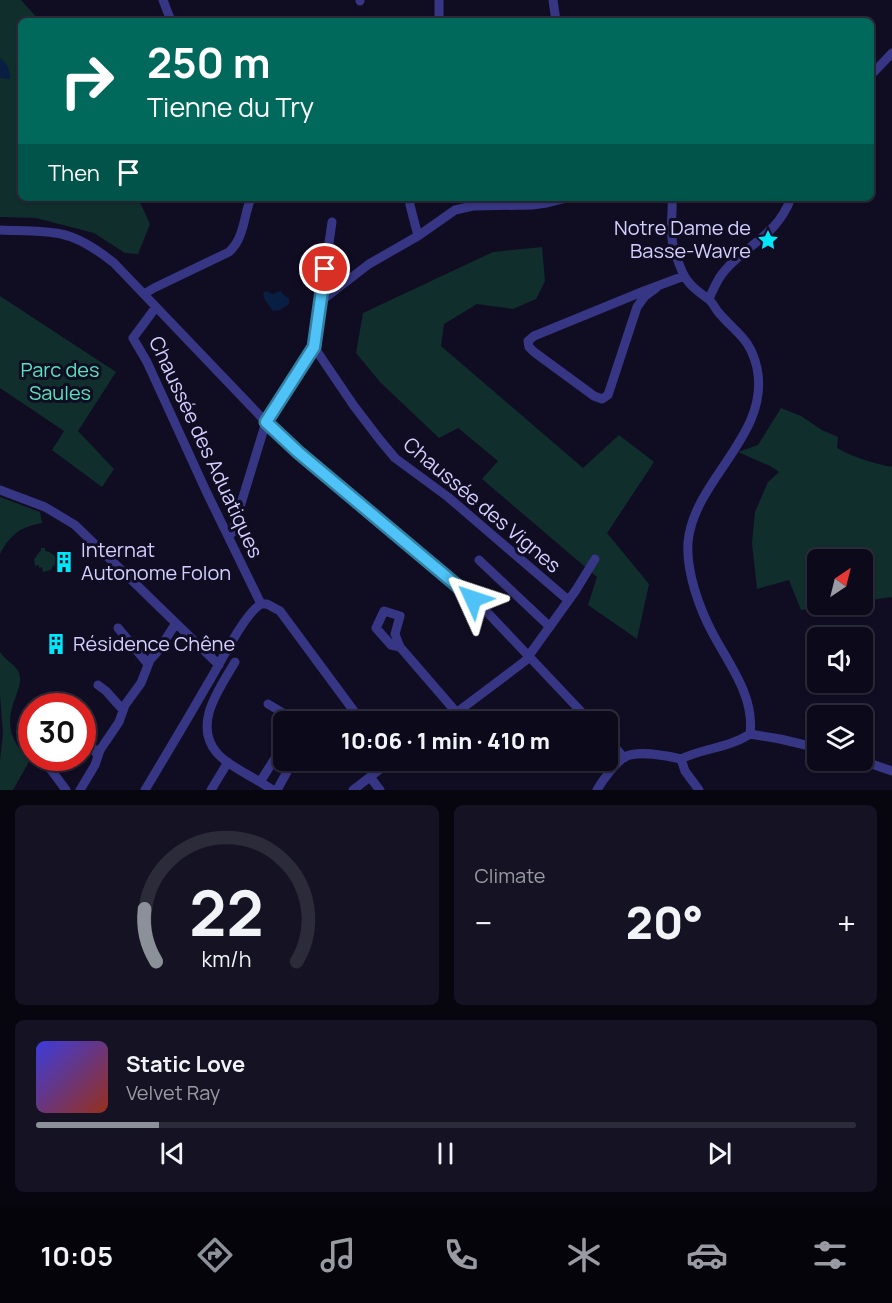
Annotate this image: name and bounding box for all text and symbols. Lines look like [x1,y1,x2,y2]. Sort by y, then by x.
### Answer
text: 250 m [147,33,270,91]
icon: right [48,42,126,120]
text: Tienne du Try [147,88,314,125]
icon: arrive [112,156,145,189]
text: Then [48,158,100,188]
place label: Notre Dame de Basse-Wavre [614,214,751,264]
place icon: Notre Dame de Basse-Wavre [756,228,780,252]
pin [299,243,350,294]
icon: arrive [308,252,341,285]
street label: Chaussée des Aduatiques [143,332,270,562]
park label: Parc des Saules [21,356,99,406]
street label: Chaussée des Vignes [398,431,567,579]
place label: Internat Autonome Folon [81,536,231,586]
north arrow [807,549,873,615]
map controls [807,549,873,771]
building icon: Internat Autonome Folon [52,550,76,574]
position arrow [441,567,505,631]
button: sound [807,627,873,693]
place label: Résidence Chêne [73,630,235,657]
building icon: Résidence Chêne [44,632,68,656]
speed limit sign: 30 [18,693,96,771]
button: layers [807,705,873,771]
text: 10:06 · 1 min · 410 m [341,726,550,756]
text: Climate [475,862,546,889]
text: 22 [190,869,264,955]
text: 20° [626,891,704,953]
text: − [475,900,492,945]
text: + [837,900,856,945]
text: km/h [202,944,252,973]
text: Static Love [126,1049,245,1079]
text: Velvet Ray [126,1079,220,1106]
icon: previous [156,1137,189,1170]
icon: pause [429,1137,462,1170]
icon: next [703,1137,736,1170]
icon: directions [194,1234,236,1276]
icon: music [317,1234,359,1276]
icon: phone [440,1234,482,1276]
icon: climate [563,1234,605,1276]
icon: car [686,1234,728,1276]
icon: filters [809,1234,851,1276]
text: 10:05 [41,1237,113,1274]

